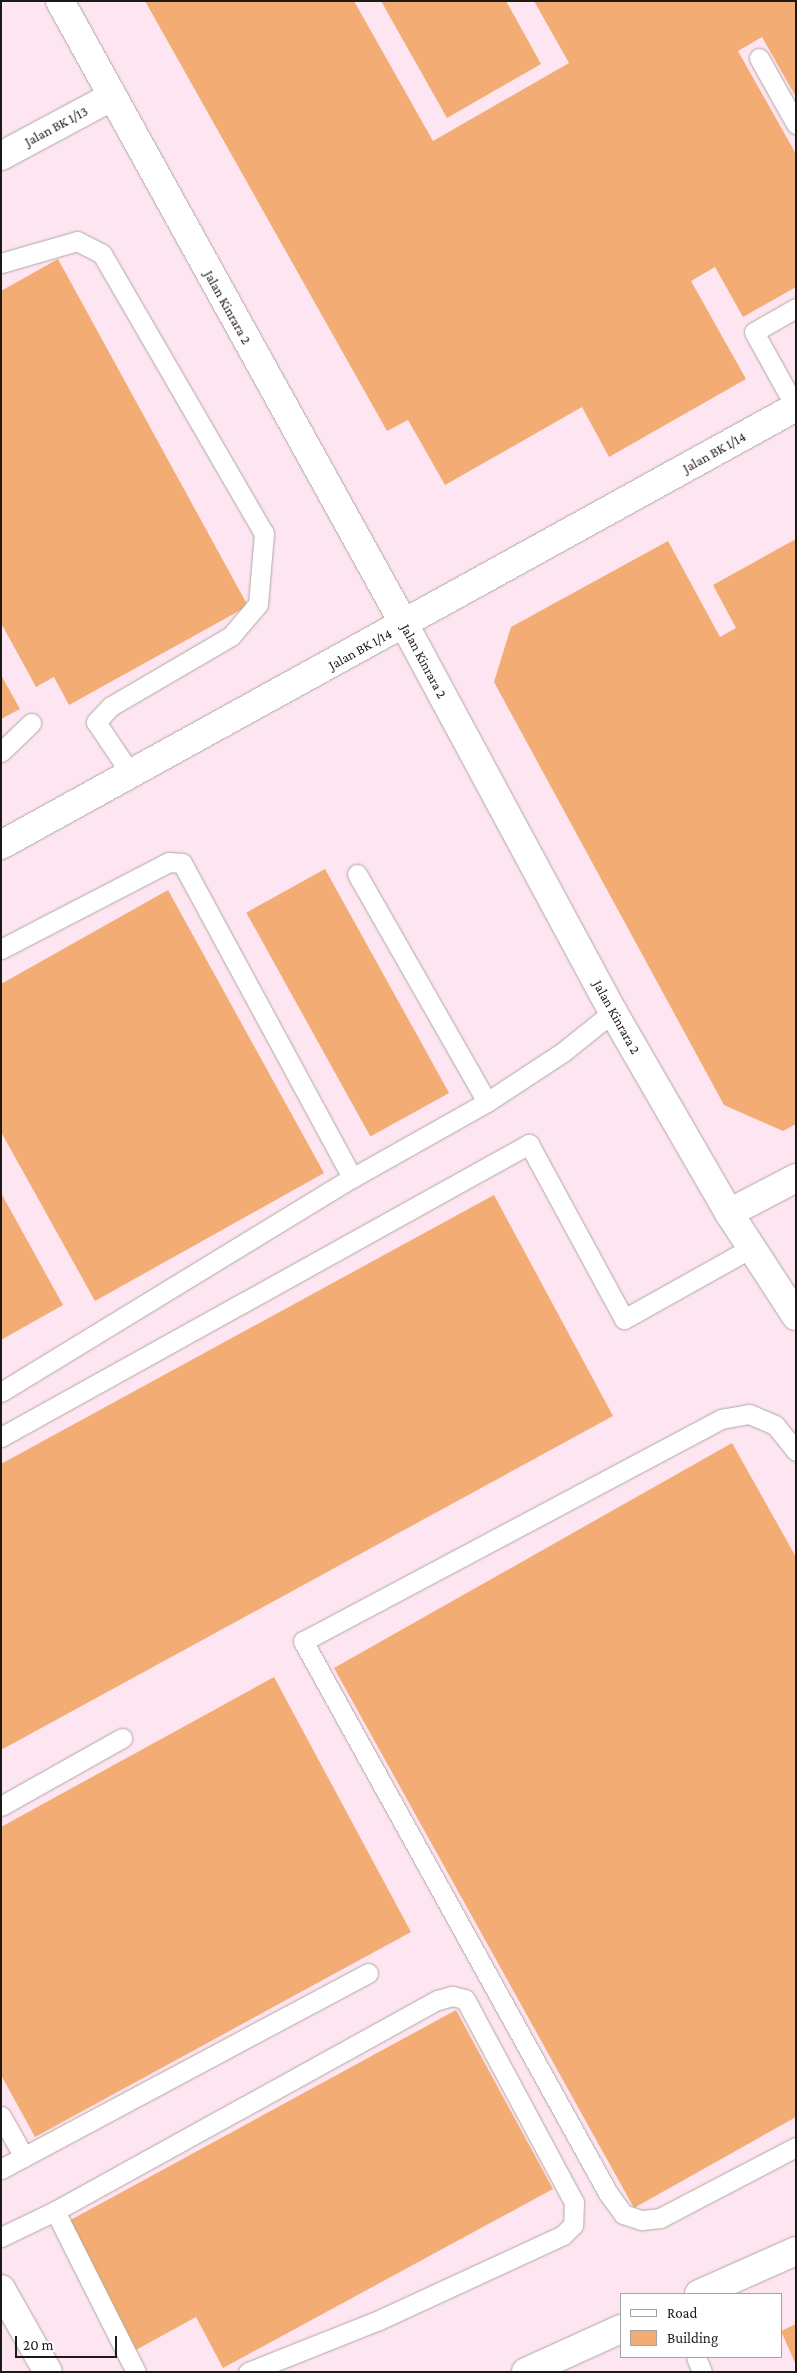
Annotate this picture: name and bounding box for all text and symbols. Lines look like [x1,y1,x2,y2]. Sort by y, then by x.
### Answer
street label: Jalan BK 1/13 [21,102,91,150]
street label: Jalan Kinrara 2 [201,267,255,347]
street label: Jalan BK 1/14 [679,428,749,476]
street label: Jalan Kinrara 2 [397,621,451,701]
street label: Jalan BK 1/14 [325,625,395,673]
street label: Jalan Kinrara 2 [590,977,644,1057]
legend [620,2293,782,2358]
text: Road [667,2305,697,2321]
scale bar [18,2326,120,2358]
text: Building [667,2330,718,2346]
text: 20 m [23,2337,54,2353]

